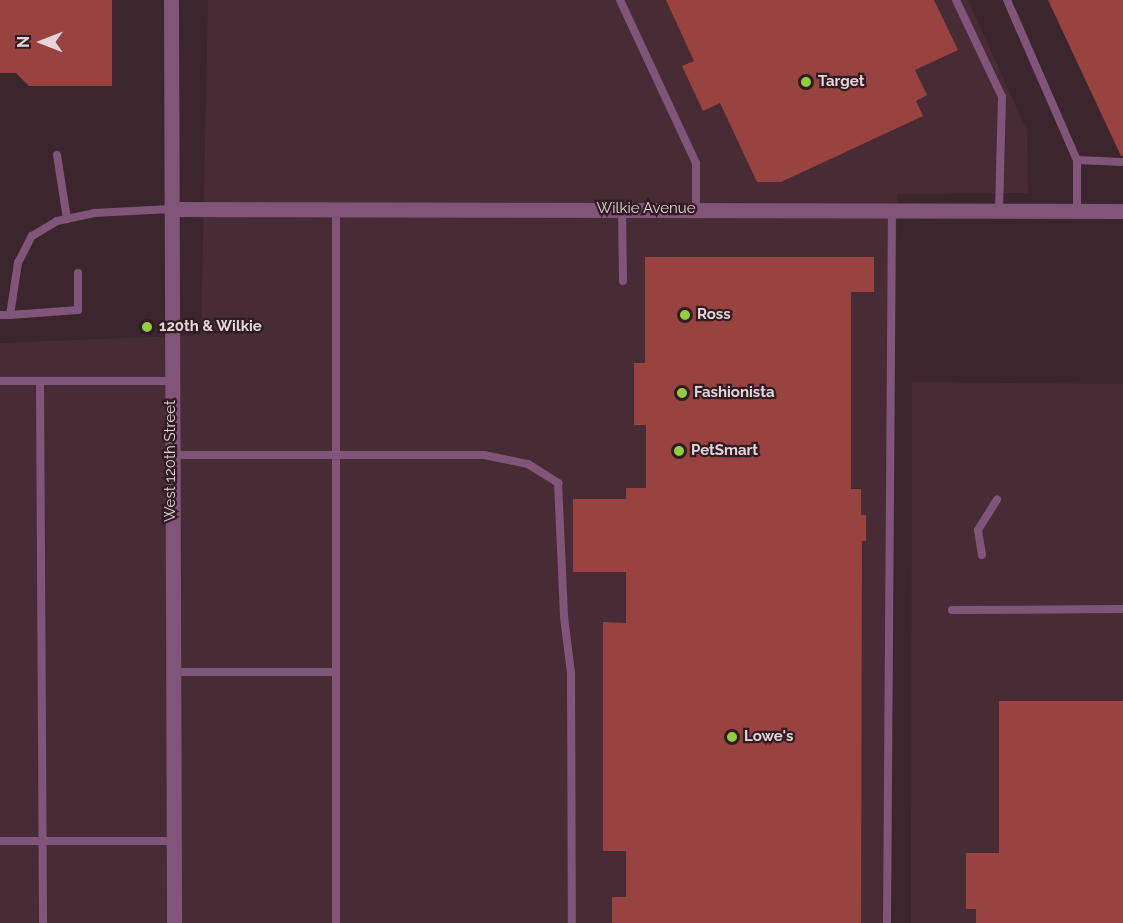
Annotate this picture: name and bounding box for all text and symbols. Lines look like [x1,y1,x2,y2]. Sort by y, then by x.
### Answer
north arrow [12,12,72,72]
text: N [14,36,33,48]
place label: Target [818,73,865,91]
marker: Target [799,75,813,89]
street label: Wilkie Avenue [596,200,696,218]
place label: Ross [697,306,731,324]
marker: Ross [678,308,692,322]
place label: 120th & Wilkie [159,318,262,336]
marker: 120th & Wilkie [140,320,154,334]
place label: Fashionista [694,384,775,402]
marker: Fashionista [675,386,689,400]
street label: West 120th Street [162,400,180,522]
place label: PetSmart [691,442,758,460]
marker: PetSmart [672,444,686,458]
place label: Lowe's [744,728,793,746]
marker: Lowe's [725,730,739,744]

